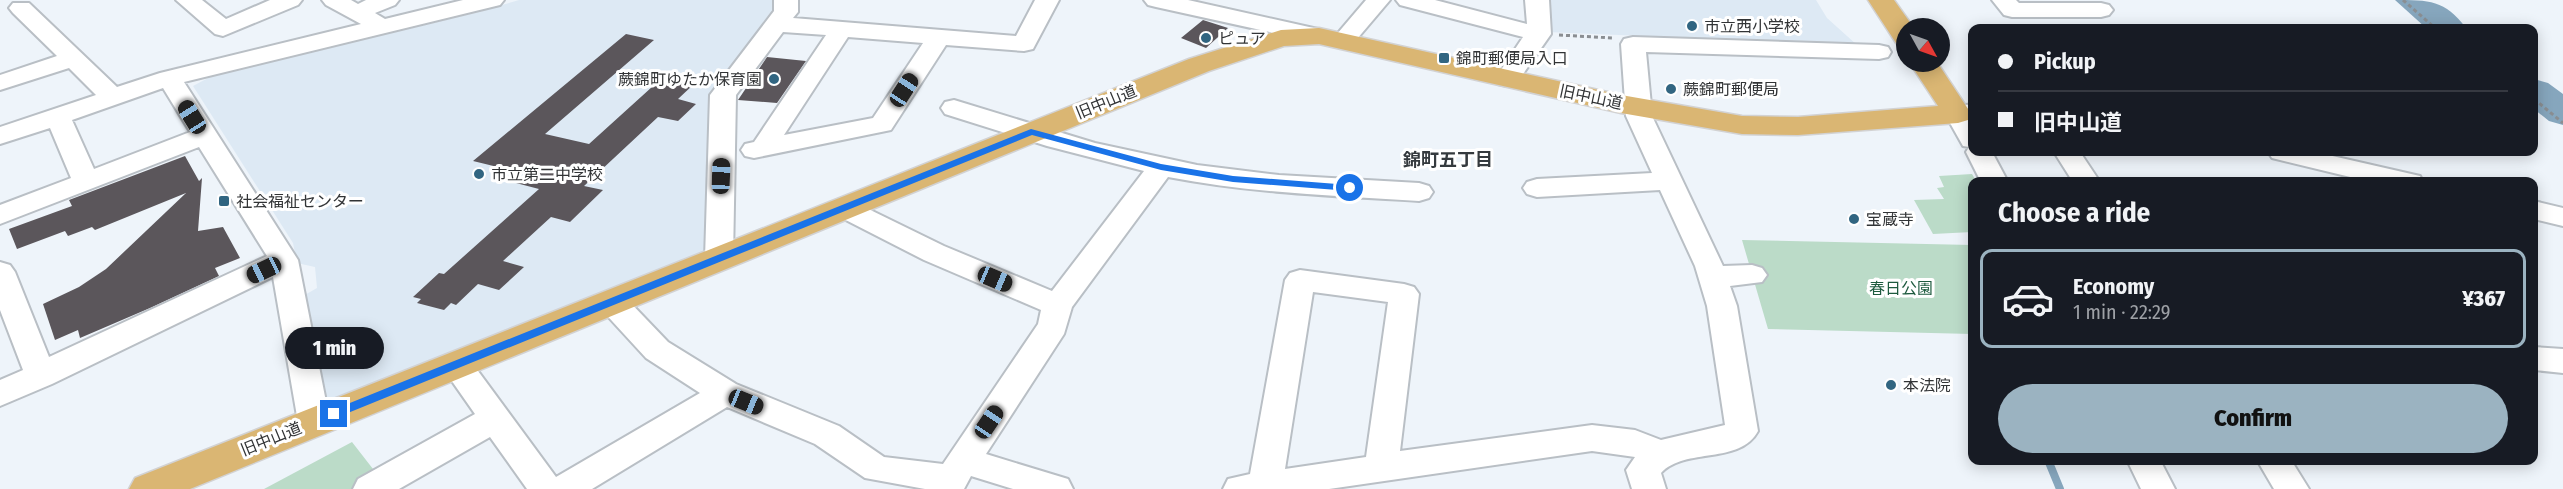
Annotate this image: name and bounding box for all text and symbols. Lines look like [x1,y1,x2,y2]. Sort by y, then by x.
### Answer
place label: 市立西小学校 [1704,17,1800,36]
north arrow [1896,18,1950,72]
map controls [1896,18,1950,72]
marker: 市立西小学校 [1685,19,1699,33]
place label: ピュア [1218,29,1266,48]
marker: ピュア [1199,31,1213,45]
text: Pickup [2034,48,2096,75]
place label: 錦町郵便局入口 [1456,49,1568,68]
marker: 錦町郵便局入口 [1437,51,1451,65]
place label: 蕨錦町ゆたか保育園 [618,70,762,89]
car [887,70,921,110]
marker: 蕨錦町ゆたか保育園 [767,72,781,86]
place label: 蕨錦町郵便局 [1683,80,1779,99]
street label: 旧中山道 [1073,81,1139,123]
street label: 旧中山道 [1558,81,1624,113]
marker: 蕨錦町郵便局 [1664,82,1678,96]
car [175,97,209,137]
text: 旧中山道 [2034,109,2122,136]
district label: 錦町五丁目 [1403,149,1493,171]
car [711,158,731,194]
place label: 市立第二中学校 [491,165,603,184]
marker: 市立第二中学校 [472,167,486,181]
route start [1336,174,1363,201]
place label: 社会福祉センター [236,192,364,211]
marker: 社会福祉センター [217,194,231,208]
text: Choose a ride [1998,197,2150,229]
place label: 宝蔵寺 [1866,210,1914,229]
marker: 宝蔵寺 [1847,212,1861,226]
car [244,254,284,286]
car [975,264,1015,294]
icon: car [2001,272,2055,326]
text: Economy [2073,273,2154,300]
park label: 春日公園 [1869,279,1933,298]
text: ¥367 [2462,285,2505,312]
text: 1 min · 22:29 [2073,300,2170,324]
callout: 1 min [284,327,384,369]
text: 1 min [313,336,356,360]
place label: 本法院 [1903,376,1951,395]
marker: 本法院 [1884,378,1898,392]
button: Confirm [1998,384,2508,453]
car [726,387,766,417]
route end [320,400,347,427]
car [971,402,1007,442]
street label: 旧中山道 [238,418,304,460]

